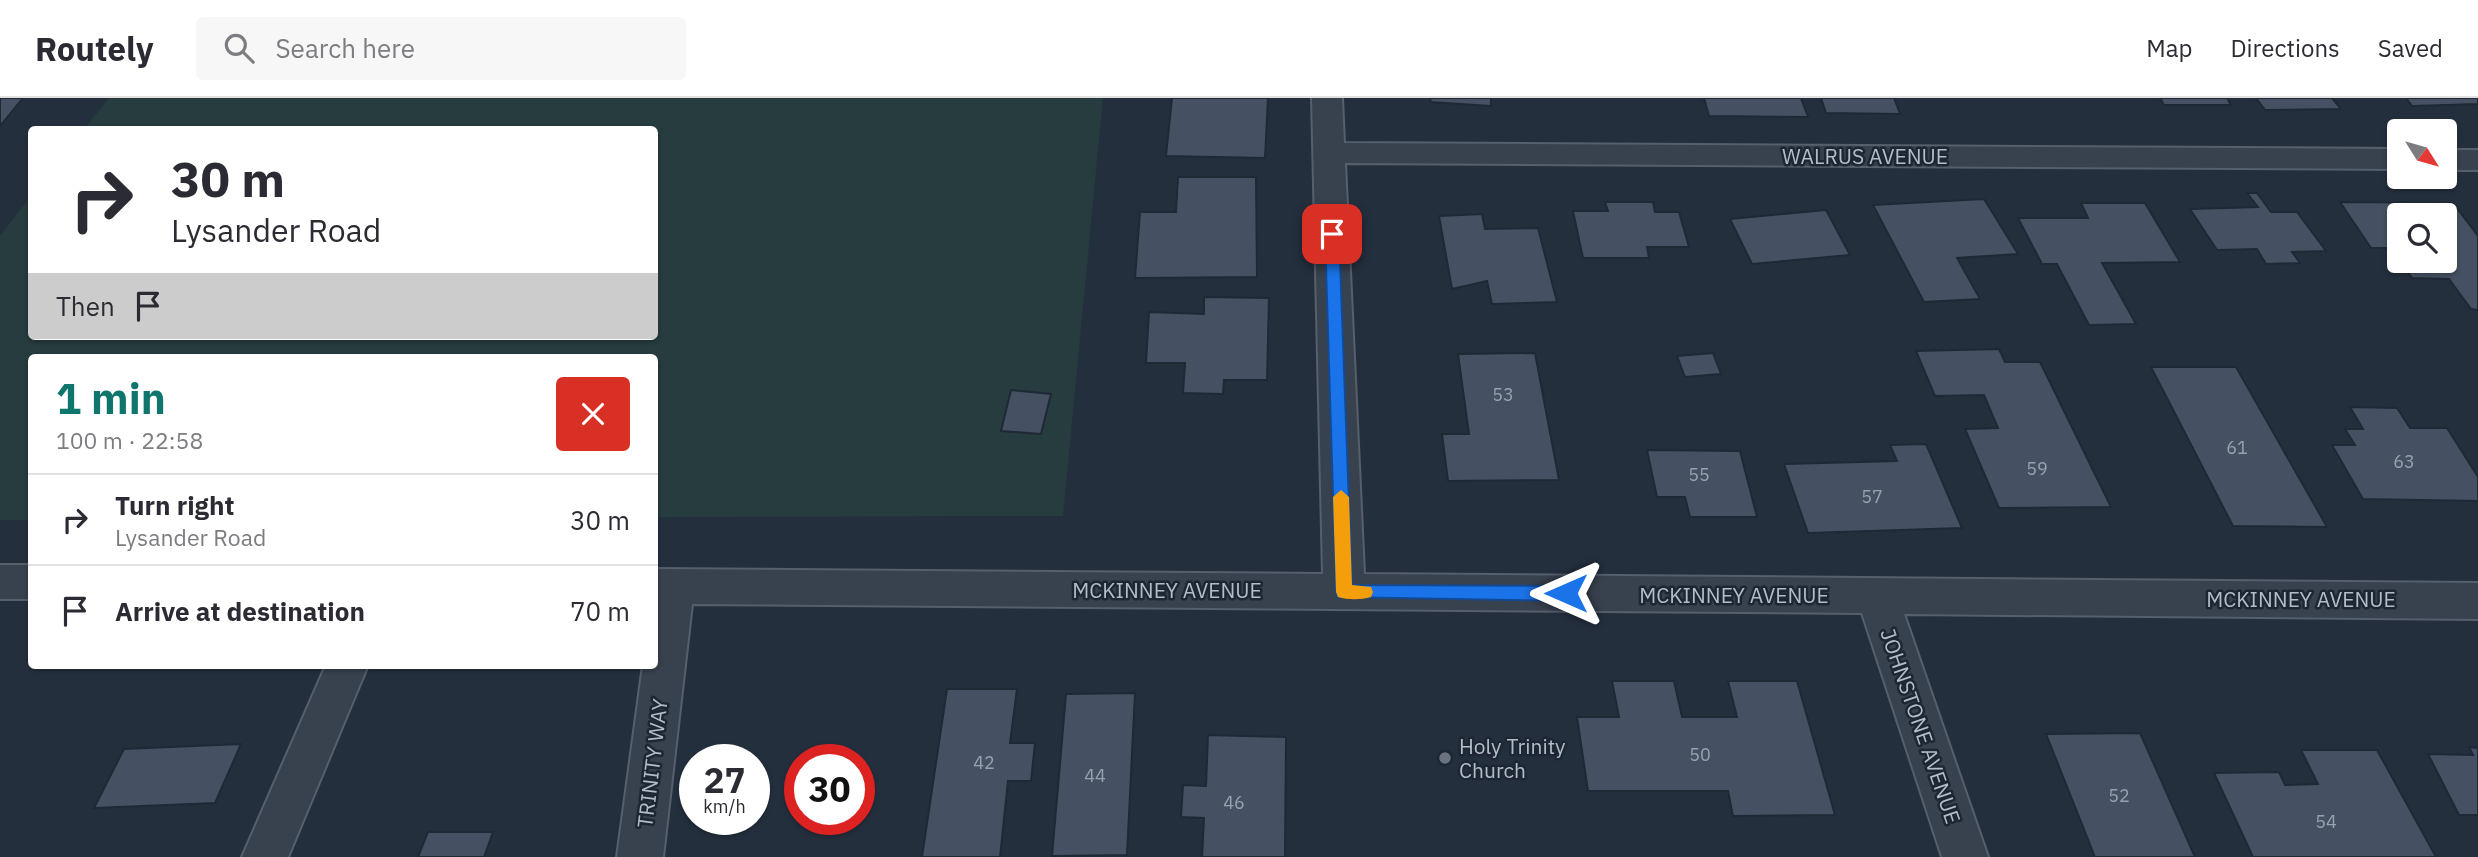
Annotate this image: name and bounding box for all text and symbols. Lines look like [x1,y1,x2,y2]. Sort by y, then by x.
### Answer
search box [196,17,686,80]
text: Routely [35,27,154,70]
icon: search [220,29,258,67]
text: Search here [276,31,415,65]
text: Map [2146,32,2192,64]
text: Directions [2230,32,2340,64]
text: Saved [2378,32,2443,64]
north arrow [2387,119,2457,189]
map controls [2387,119,2457,273]
street label: WALRUS AVENUE [1782,142,1948,170]
text: 30 m [171,147,285,210]
icon: right [56,154,147,245]
button: search [2387,203,2457,273]
pin [1302,204,1362,264]
text: Lysander Road [171,209,381,251]
icon: arrive [1313,215,1351,253]
icon: arrive [129,287,167,325]
text: Then [56,289,115,323]
text: 1 min [56,371,166,426]
button: close [556,377,630,451]
house number: 53 [1492,383,1514,406]
text: 100 m · 22:58 [56,425,203,455]
house number: 61 [2226,436,2248,459]
house number: 63 [2393,450,2415,473]
house number: 59 [2026,457,2048,480]
house number: 55 [1688,463,1710,486]
house number: 57 [1861,485,1883,508]
text: Turn right [115,488,234,522]
icon: right [56,501,94,539]
text: 30 m [570,503,630,537]
text: Lysander Road [115,522,266,552]
position arrow [1529,556,1603,630]
street label: MCKINNEY AVENUE [1072,576,1262,604]
street label: MCKINNEY AVENUE [1639,581,1829,609]
street label: MCKINNEY AVENUE [2206,585,2396,613]
icon: arrive [56,592,94,630]
text: Arrive at destination [115,594,365,628]
text: 70 m [570,594,630,628]
street label: JOHNSTONE AVENUE [1874,625,1968,827]
street label: TRINITY WAY [630,696,674,829]
place label: Holy Trinity Church [1459,732,1566,784]
house number: 50 [1689,743,1711,766]
speed limit sign: 30 [784,744,875,835]
marker: Holy Trinity Church [1437,750,1453,766]
house number: 42 [973,751,995,774]
text: 27 [703,757,746,803]
house number: 44 [1084,764,1106,787]
house number: 52 [2108,784,2130,807]
house number: 46 [1223,791,1245,814]
text: km/h [703,795,746,818]
house number: 54 [2315,810,2337,833]

